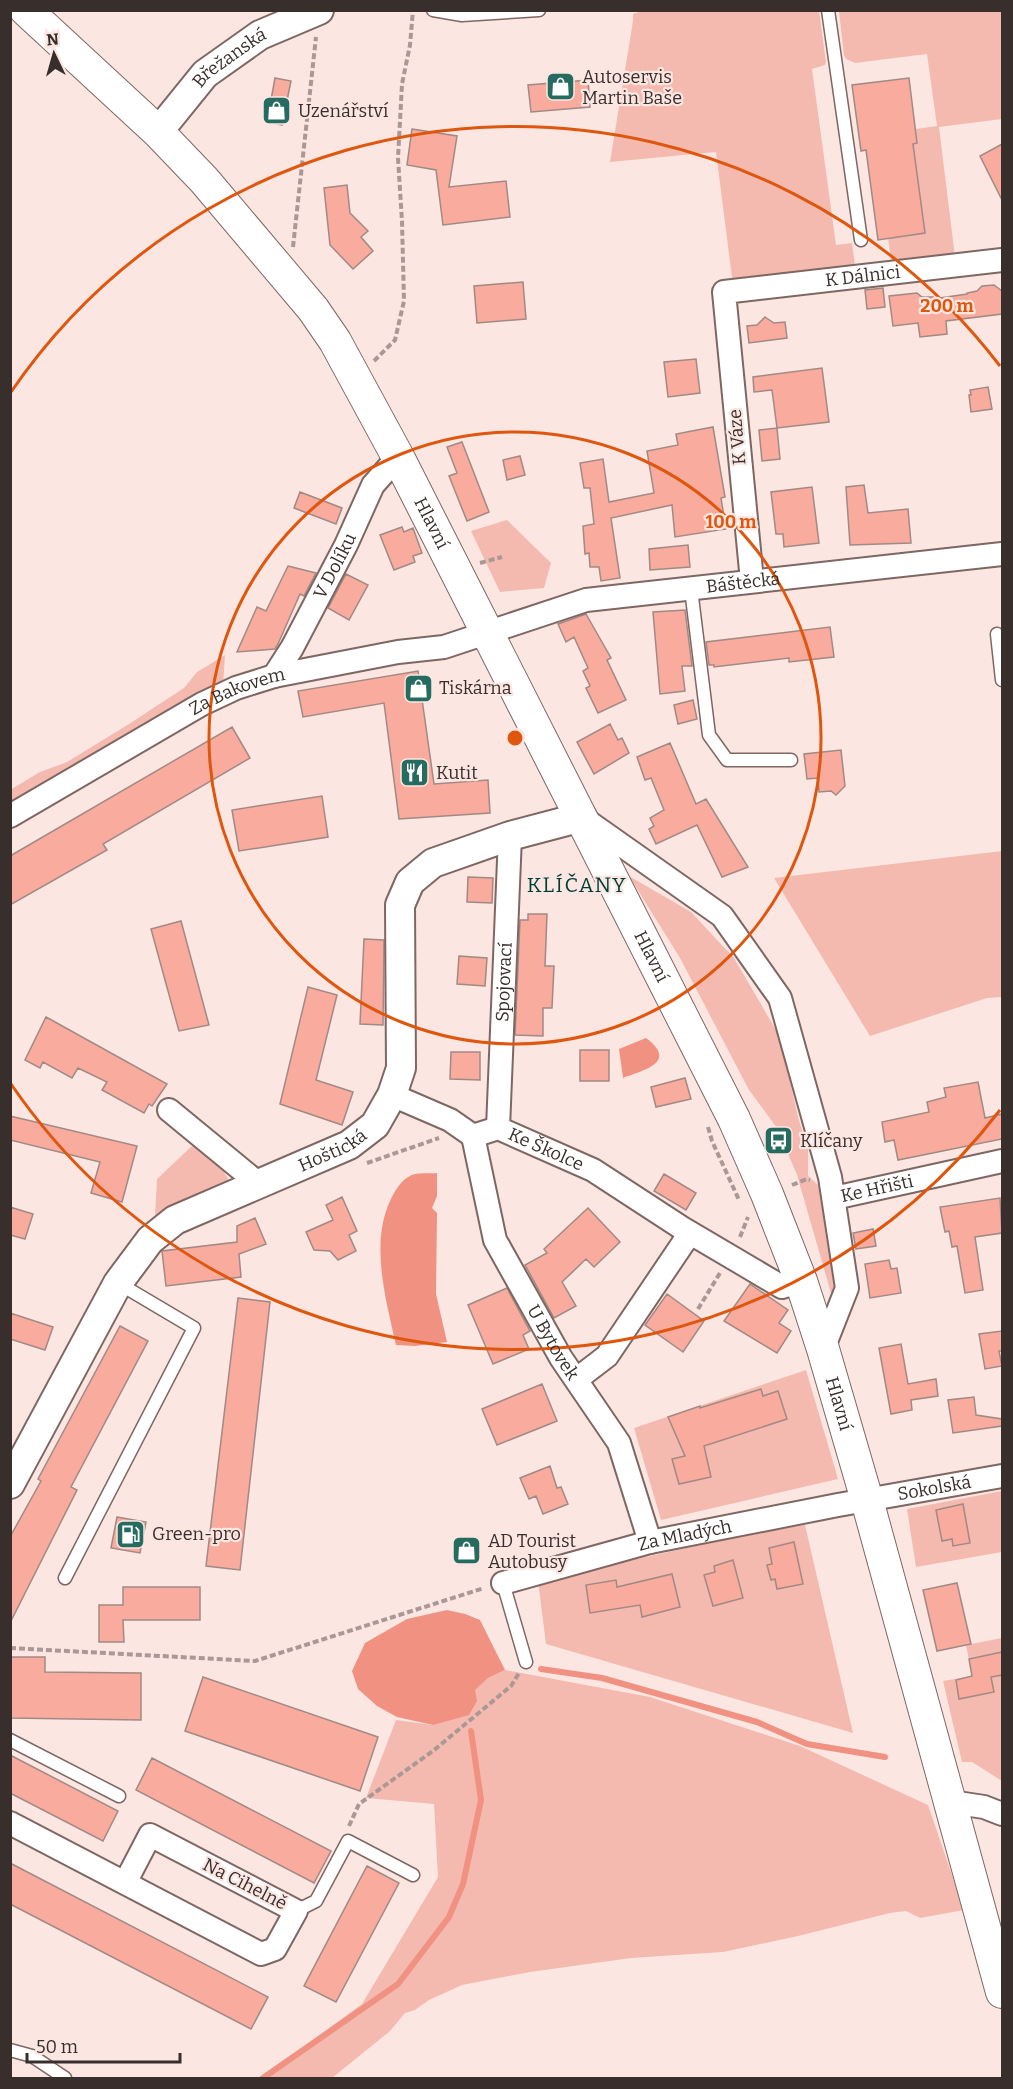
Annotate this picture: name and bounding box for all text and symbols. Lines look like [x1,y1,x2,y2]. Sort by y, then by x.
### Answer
street label: Břežanská [188,23,269,92]
north arrow [24,24,84,84]
text: N [46,30,60,50]
place label: Autoservis Martin Baše [582,66,682,109]
shop icon: Autoservis Martin Baše [545,71,577,103]
shop icon: Uzenářství [261,95,293,127]
place label: Uzenářství [298,100,389,122]
street label: K Dálnici [824,261,901,291]
text: 200 m [920,295,974,317]
street label: K Váze [724,408,750,466]
street label: Hlavní [409,494,454,553]
text: 100 m [705,511,757,533]
street label: V Dolíku [309,530,361,603]
street label: Báštěcká [705,568,782,598]
street label: Za Bakovem [185,663,287,720]
shop icon: Tiskárna [402,672,434,704]
place label: Tiskárna [439,677,512,699]
centre of rings [505,728,525,748]
restaurant icon: Kutit [399,757,431,789]
place label: Kutit [436,762,478,784]
district label: KLÍČANY [527,872,627,898]
street label: Hlavní [629,927,674,986]
street label: Spojovací [491,941,517,1022]
street label: Ke Školce [505,1123,587,1176]
street label: Hoštická [295,1124,371,1177]
bus stop icon: Klíčany [763,1125,795,1157]
place label: Klíčany [800,1130,863,1152]
street label: Ke Hřišti [839,1170,915,1207]
street label: U Bytovek [522,1301,584,1385]
street label: Hlavní [821,1374,857,1434]
street label: Sokolská [896,1471,973,1505]
street label: Za Mladých [635,1515,734,1556]
fuel station icon: Green-pro [115,1518,147,1550]
place label: Green-pro [152,1523,241,1545]
place label: AD Tourist Autobusy [488,1530,577,1573]
shop icon: AD Tourist Autobusy [451,1535,483,1567]
street label: Na Cihelně [199,1853,291,1915]
scale bar [27,2026,180,2064]
text: 50 m [36,2036,78,2058]

